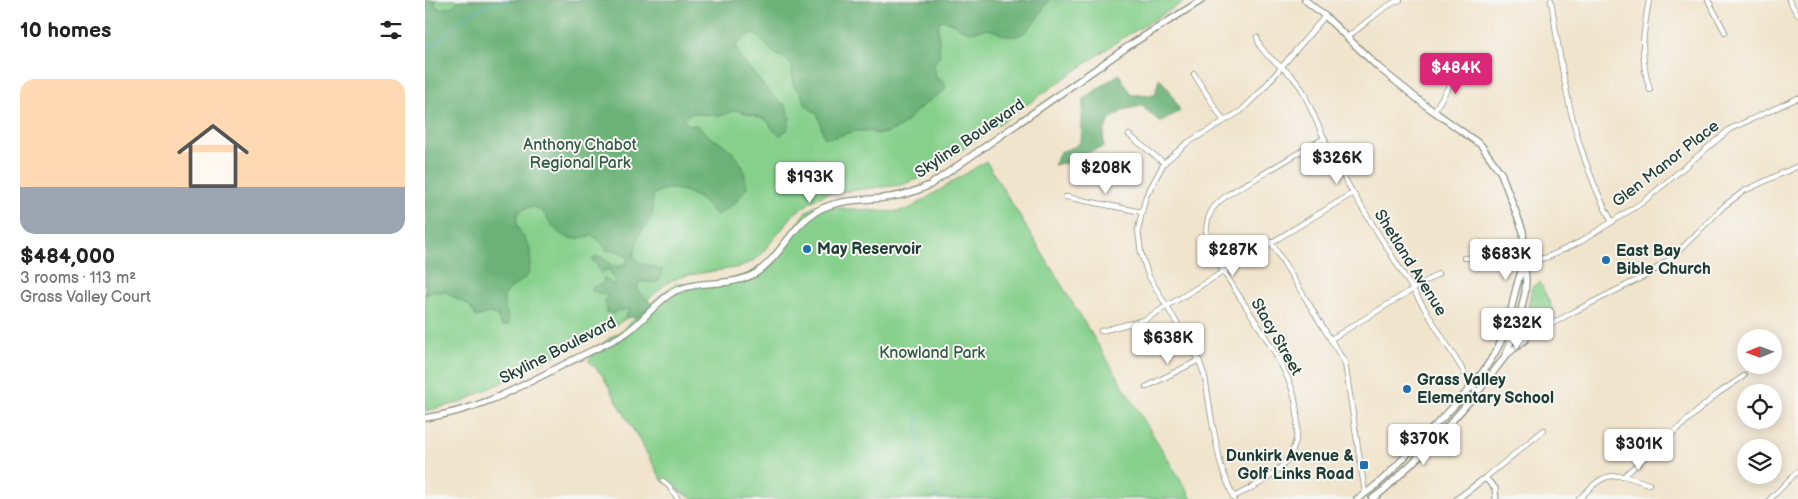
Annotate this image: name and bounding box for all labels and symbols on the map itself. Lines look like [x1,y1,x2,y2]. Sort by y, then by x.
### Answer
pin: $484K [1421,52,1491,95]
street label: Skyline Boulevard [912,95,1028,183]
street label: Glen Manor Place [1609,116,1723,211]
park label: Anthony Chabot Regional Park [523,136,637,173]
pin: $326K [1302,142,1372,185]
pin: $208K [1071,152,1141,195]
pin: $193K [775,162,845,204]
street label: Shetland Avenue [1370,206,1451,320]
pin: $287K [1198,234,1268,277]
pin: $683K [1471,238,1541,281]
place label: May Reservoir [817,240,922,259]
place label: East Bay Bible Church [1616,242,1711,279]
marker: May Reservoir [801,243,813,255]
marker: East Bay Bible Church [1600,254,1612,266]
street label: Stacy Street [1246,295,1306,379]
pin: $232K [1482,308,1552,350]
street label: Skyline Boulevard [497,313,619,389]
pin: $638K [1133,322,1203,365]
north arrow [1737,329,1783,374]
park label: Knowland Park [879,344,985,363]
place label: Grass Valley Elementary School [1417,371,1554,408]
marker: Grass Valley Elementary School [1401,383,1413,395]
pin: $370K [1389,424,1459,466]
pin: $301K [1604,428,1674,471]
place label: Dunkirk Avenue & Golf Links Road [1226,447,1354,484]
marker: Dunkirk Avenue & Golf Links Road [1358,459,1370,471]

